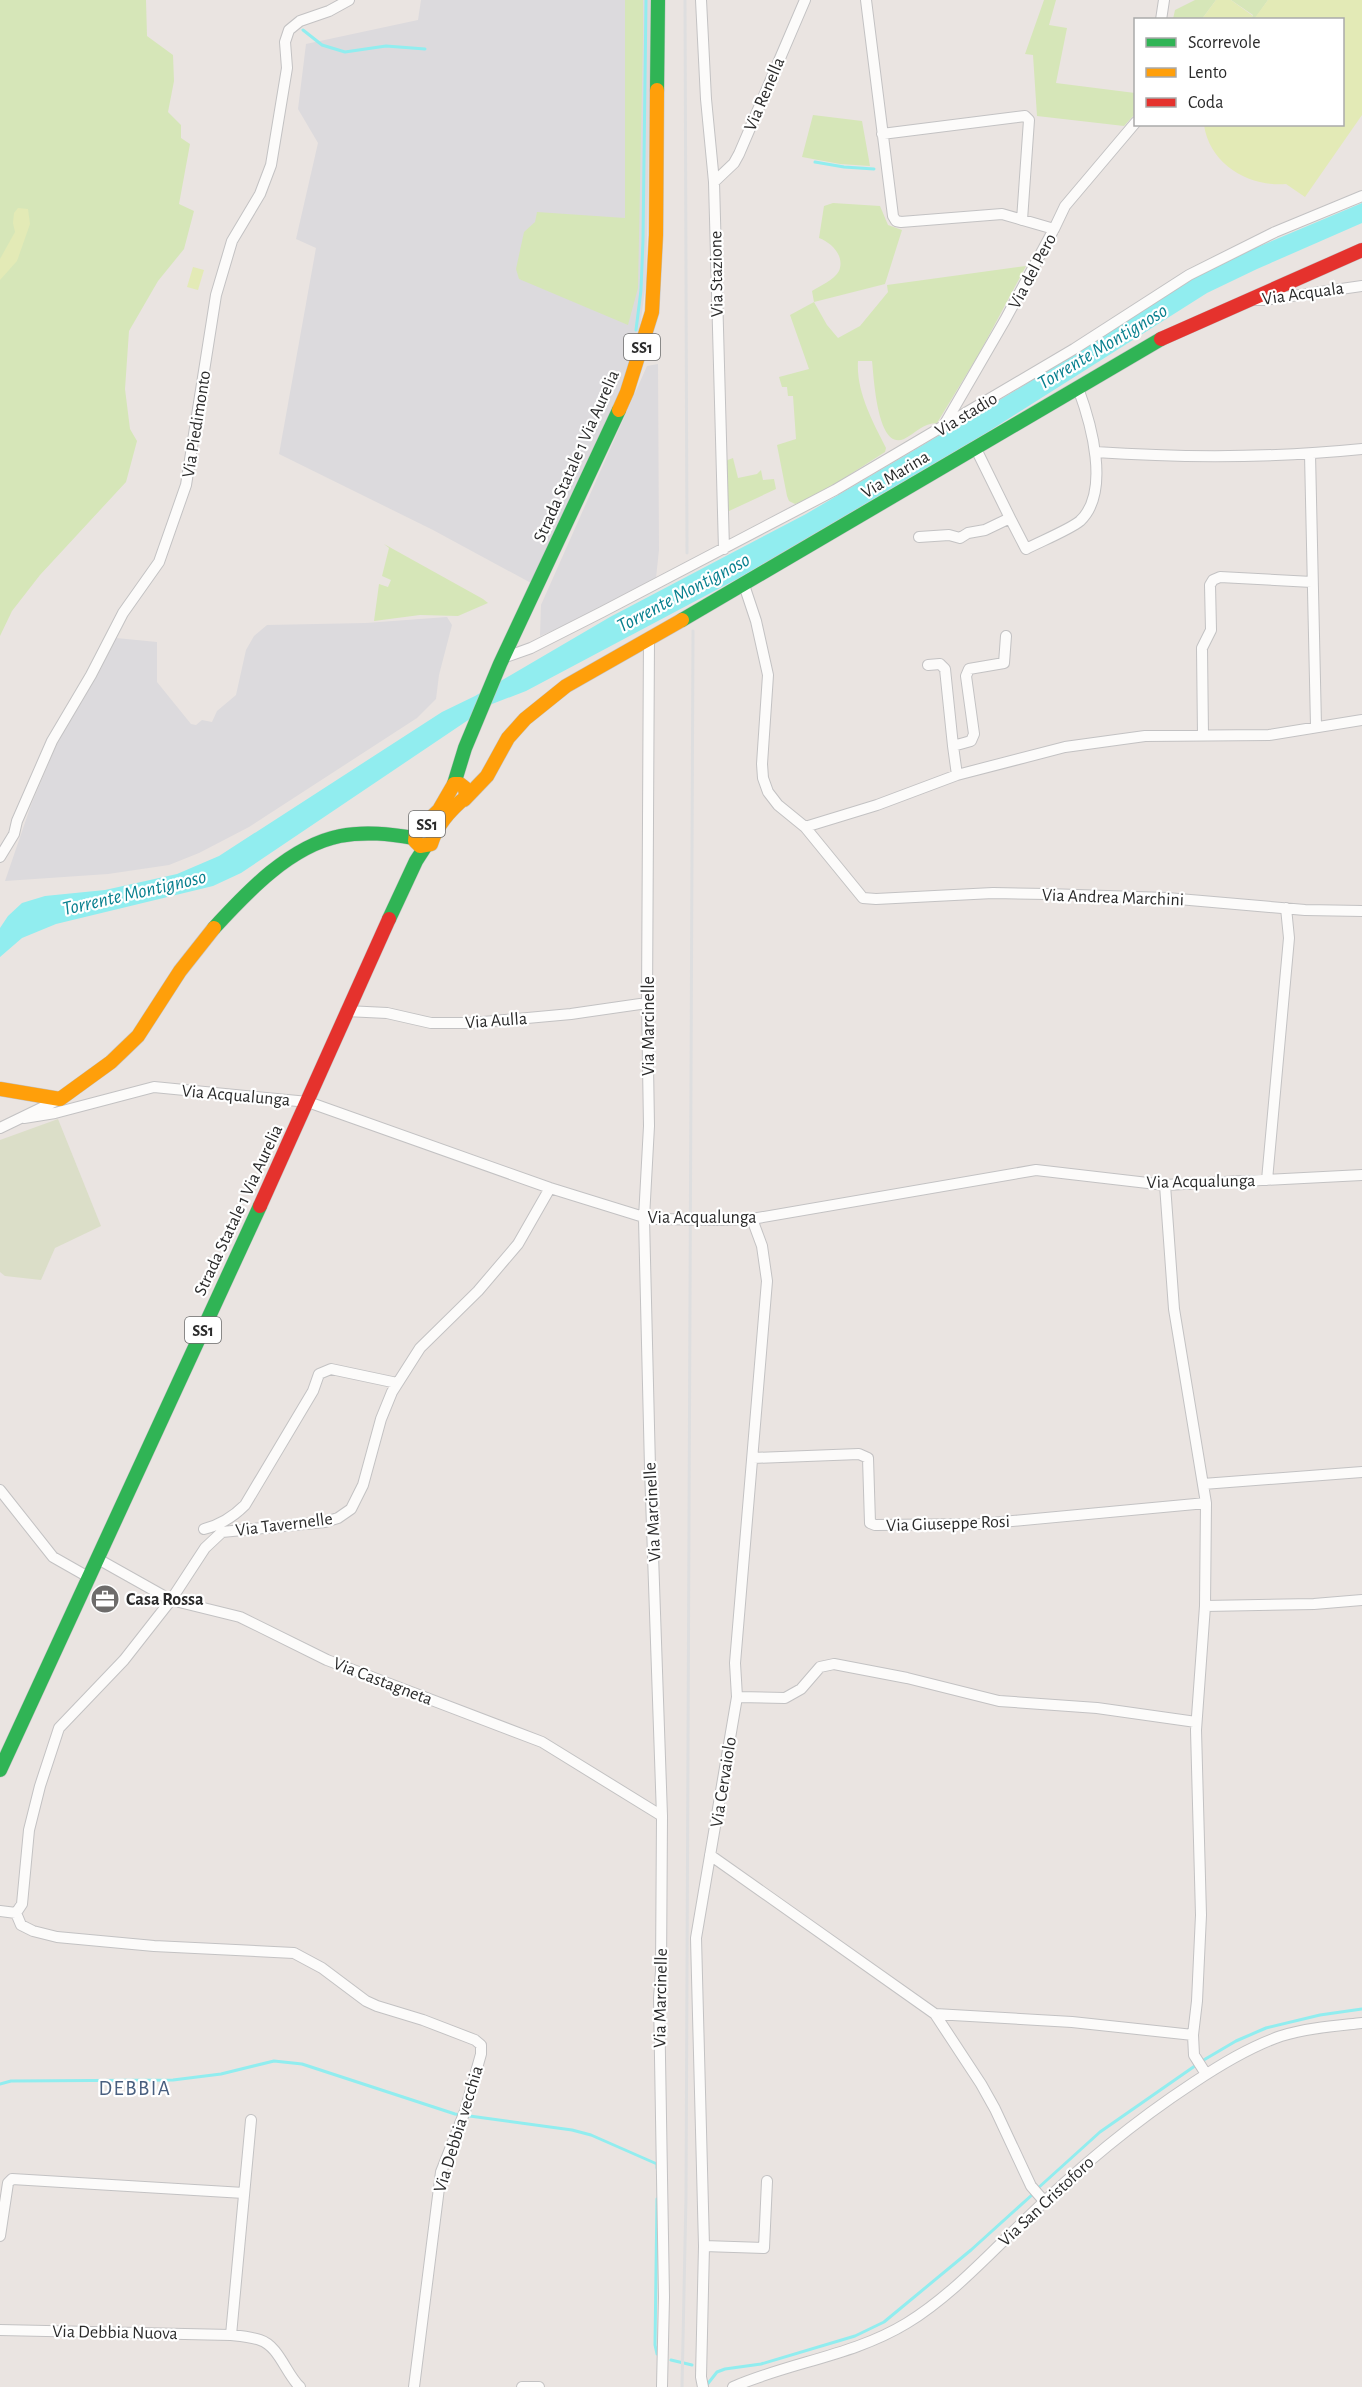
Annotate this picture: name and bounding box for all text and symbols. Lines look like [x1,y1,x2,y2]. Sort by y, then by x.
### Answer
legend [1134,18,1344,126]
text: Scorrevole [1188,34,1261,52]
street label: Via Renella [741,55,788,134]
text: Lento [1188,64,1227,82]
text: Coda [1188,94,1223,112]
street label: Via Stazione [707,231,727,317]
street label: Via del Pero [1006,231,1060,312]
street label: Via Acquala [1261,279,1345,309]
water label: Torrente Montignoso [1034,300,1171,393]
road number: SS1 [624,334,660,360]
street label: Strada Statale 1 Via Aurelia [531,368,623,545]
street label: Via Piedimonto [180,369,214,479]
street label: Via stadio [932,389,1001,440]
street label: Via Marina [858,448,933,502]
water label: Torrente Montignoso [614,550,753,636]
road number: SS1 [409,811,445,837]
water label: Torrente Montignoso [60,867,208,919]
street label: Via Andrea Marchini [1042,887,1184,909]
street label: Via Marcinelle [640,976,658,1076]
street label: Via Aulla [464,1010,528,1032]
street label: Via Acqualunga [181,1082,291,1110]
street label: Strada Statale 1 Via Aurelia [191,1122,286,1299]
street label: Via Acqualunga [1146,1172,1256,1192]
street label: Via Acqualunga [647,1209,757,1227]
road number: SS1 [185,1317,221,1343]
street label: Via Marcinelle [641,1462,665,1562]
street label: Via Tavernelle [235,1510,334,1540]
street label: Via Giuseppe Rosi [886,1513,1010,1535]
office icon: Casa Rossa [89,1583,121,1615]
place label: Casa Rossa [126,1591,204,1609]
street label: Via Castagneta [331,1655,435,1709]
street label: Via Cervaiolo [708,1736,740,1829]
street label: Via Marcinelle [651,1948,671,2048]
street label: Via Debbia vecchia [431,2064,487,2195]
district label: DEBBIA [98,2078,172,2099]
street label: Via San Cristoforo [996,2153,1098,2250]
street label: Via Debbia Nuova [52,2323,178,2343]

